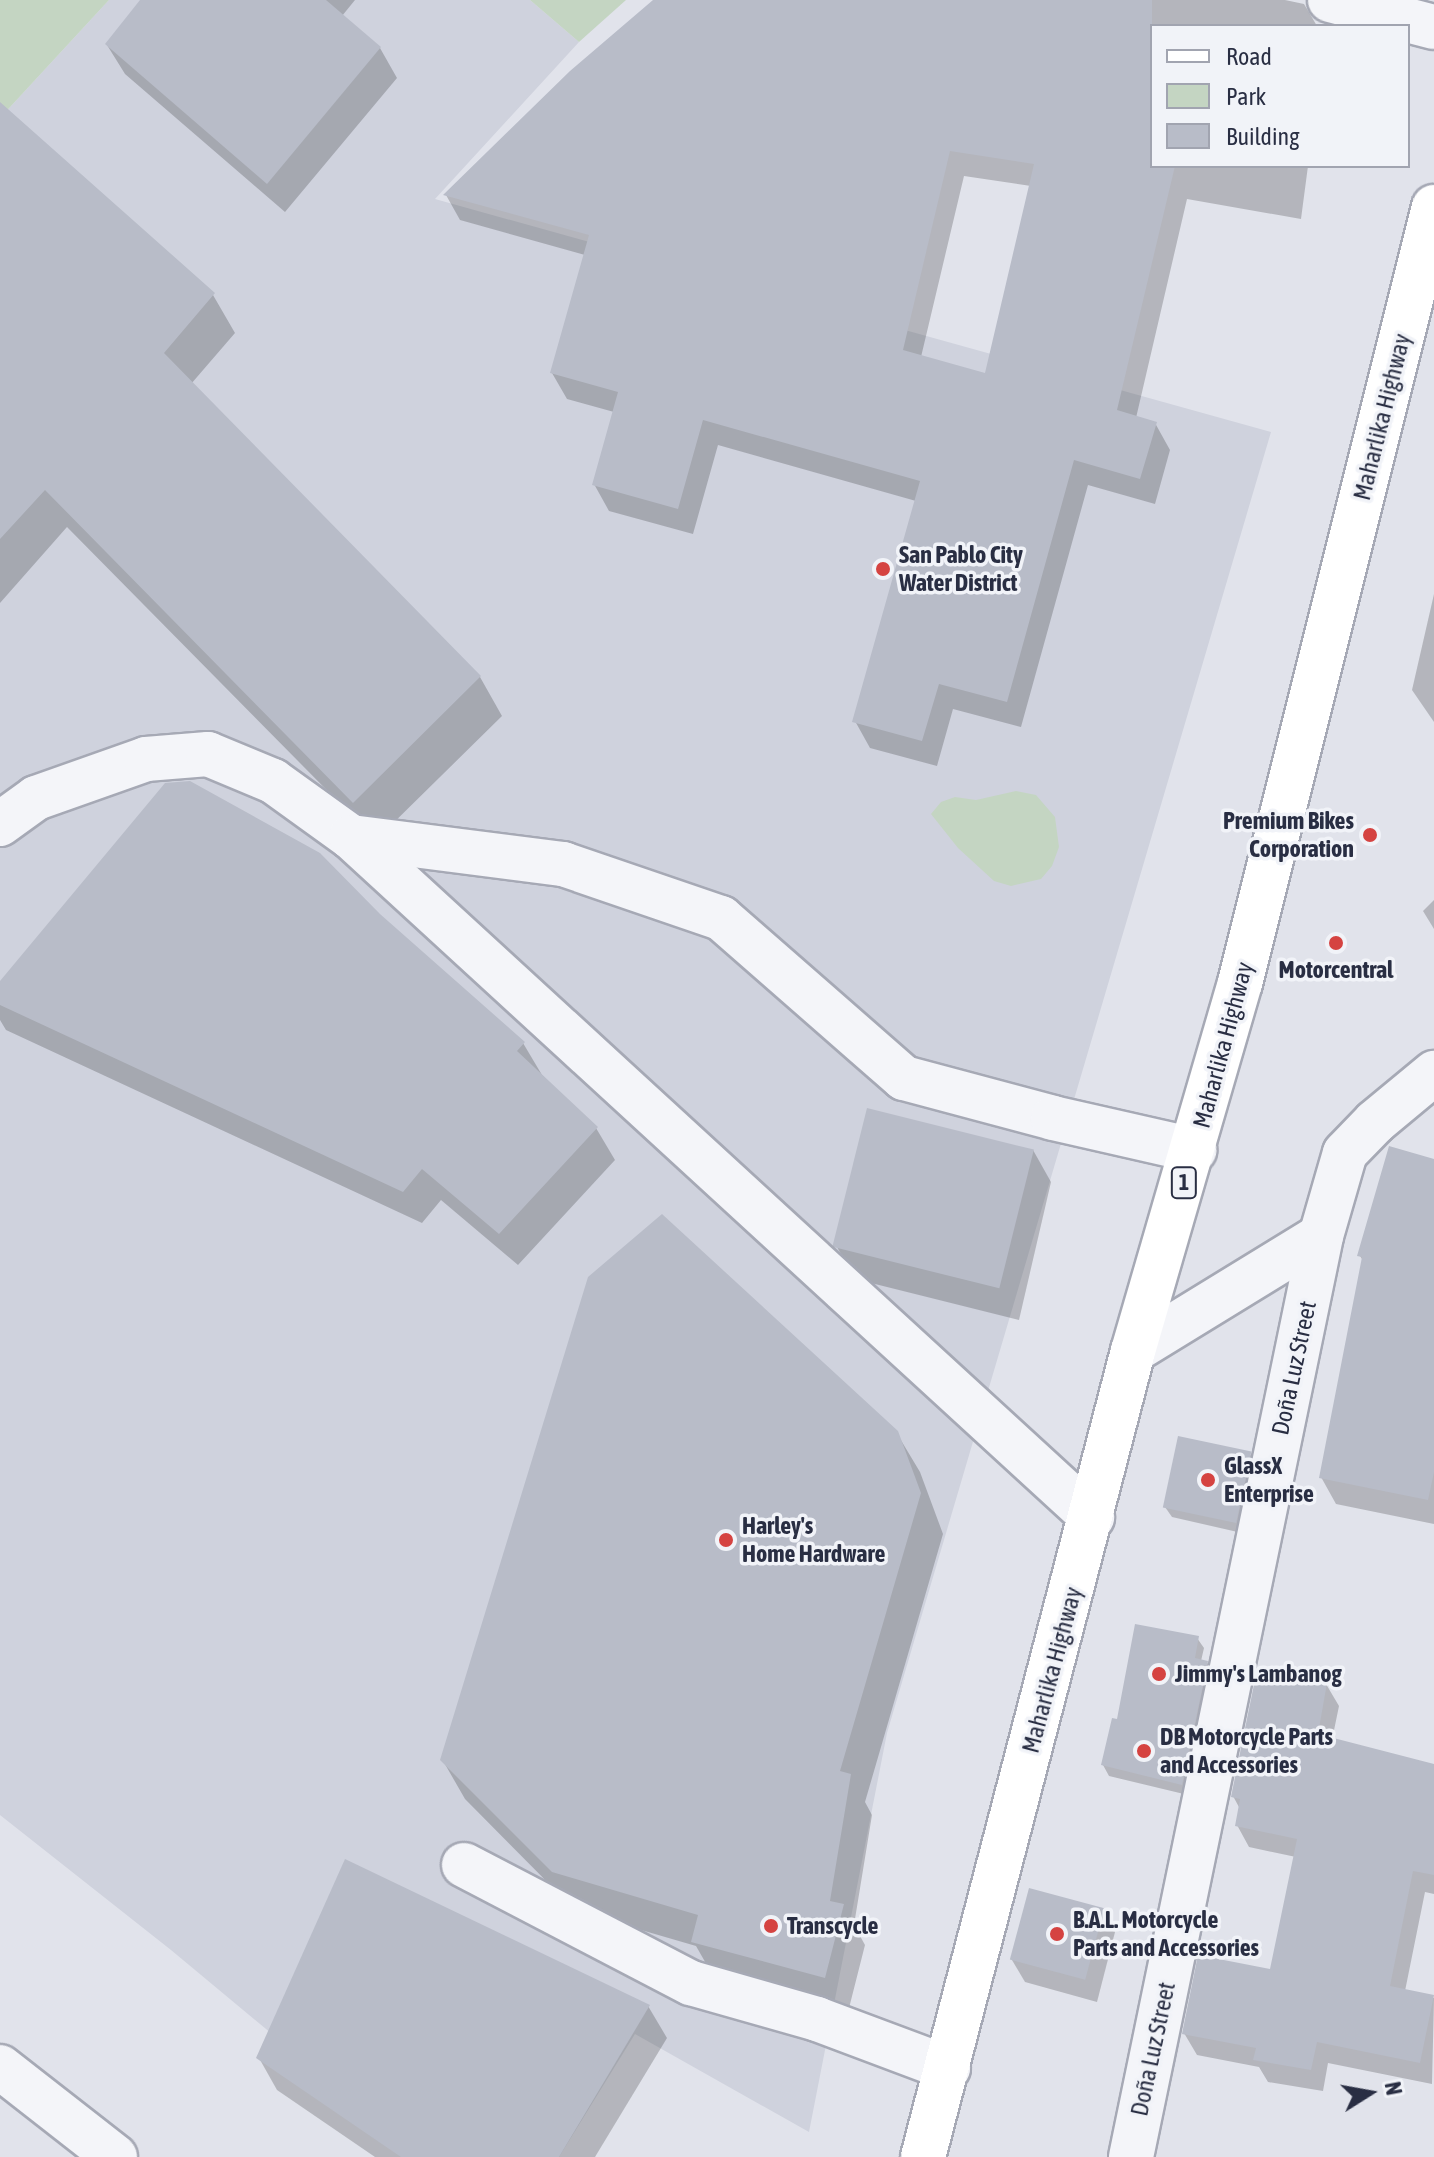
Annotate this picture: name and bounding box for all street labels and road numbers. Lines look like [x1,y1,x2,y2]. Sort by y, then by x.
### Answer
street label: Maharlika Highway [1347,331,1417,503]
street label: Maharlika Highway [1187,959,1259,1131]
road number: 1 [1170,1165,1198,1201]
street label: Doña Luz Street [1266,1298,1322,1438]
street label: Maharlika Highway [1016,1584,1088,1756]
street label: Doña Luz Street [1125,1979,1181,2119]

